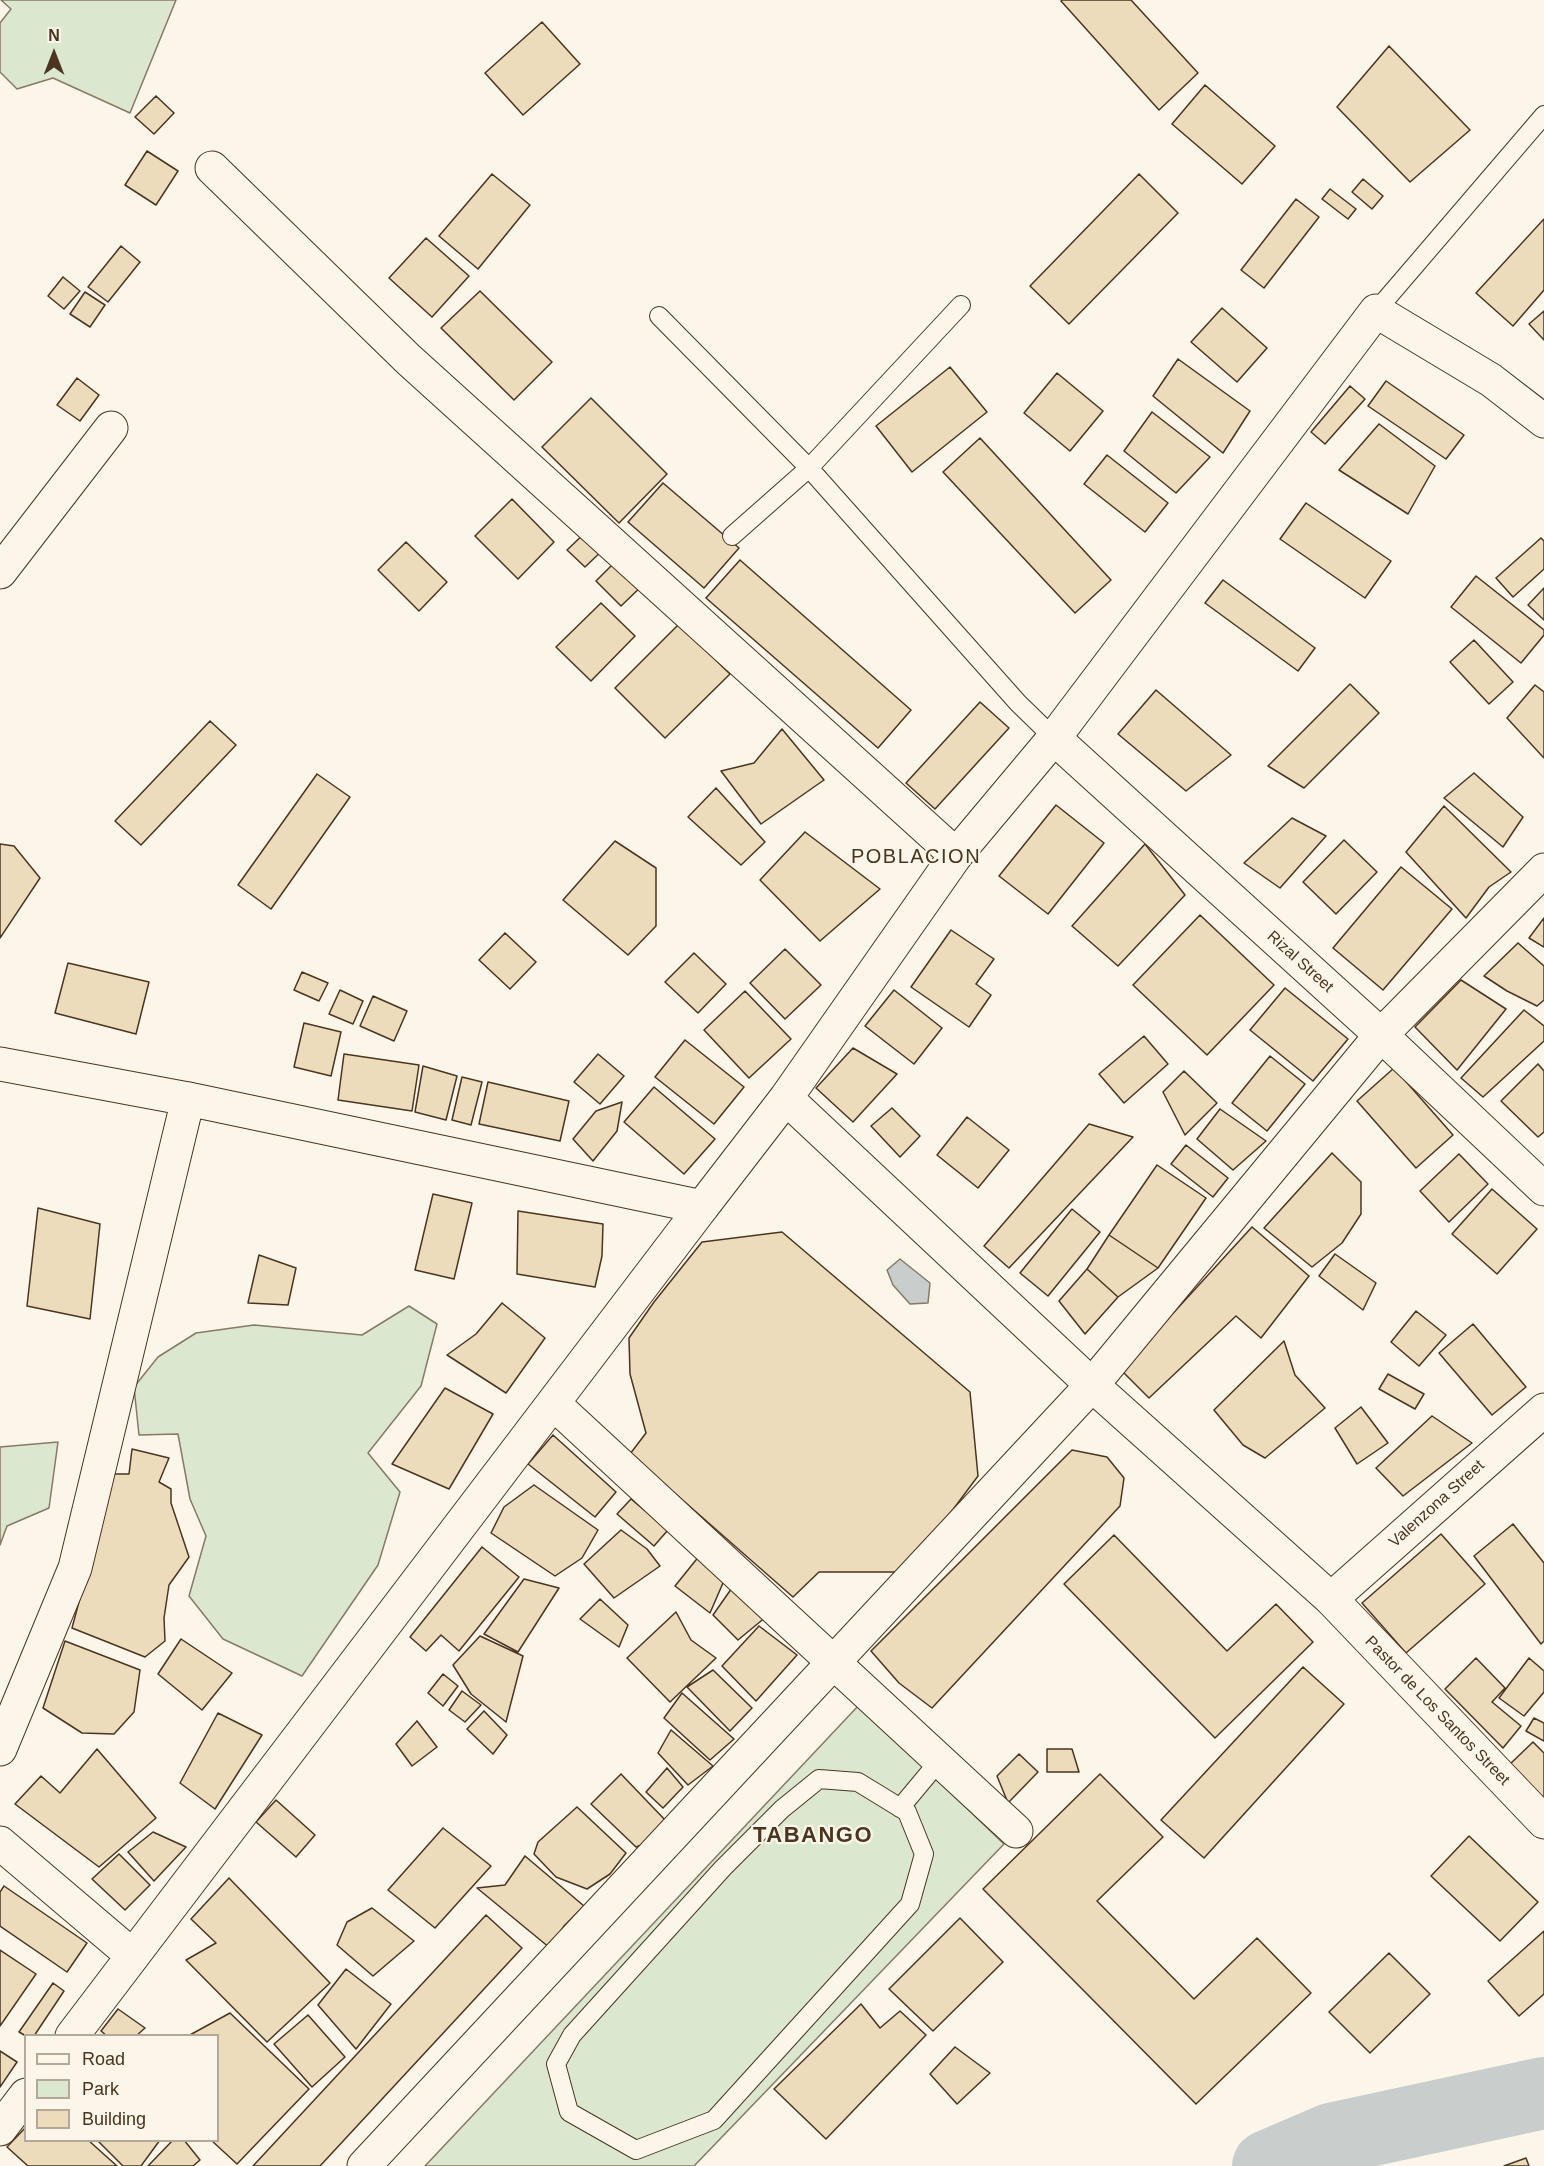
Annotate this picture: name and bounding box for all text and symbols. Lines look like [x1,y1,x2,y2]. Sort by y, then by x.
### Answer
north arrow [24,24,84,84]
text: N [48,27,60,44]
district label: POBLACION [851,845,981,869]
street label: Rizal Street [1263,927,1337,997]
street label: Valenzona Street [1385,1456,1489,1552]
street label: Pastor de Los Santos Street [1361,1632,1513,1790]
district label: TABANGO [753,1823,873,1849]
legend [24,2034,219,2142]
text: Road [82,2049,125,2069]
text: Park [82,2079,119,2099]
text: Building [82,2109,146,2129]

